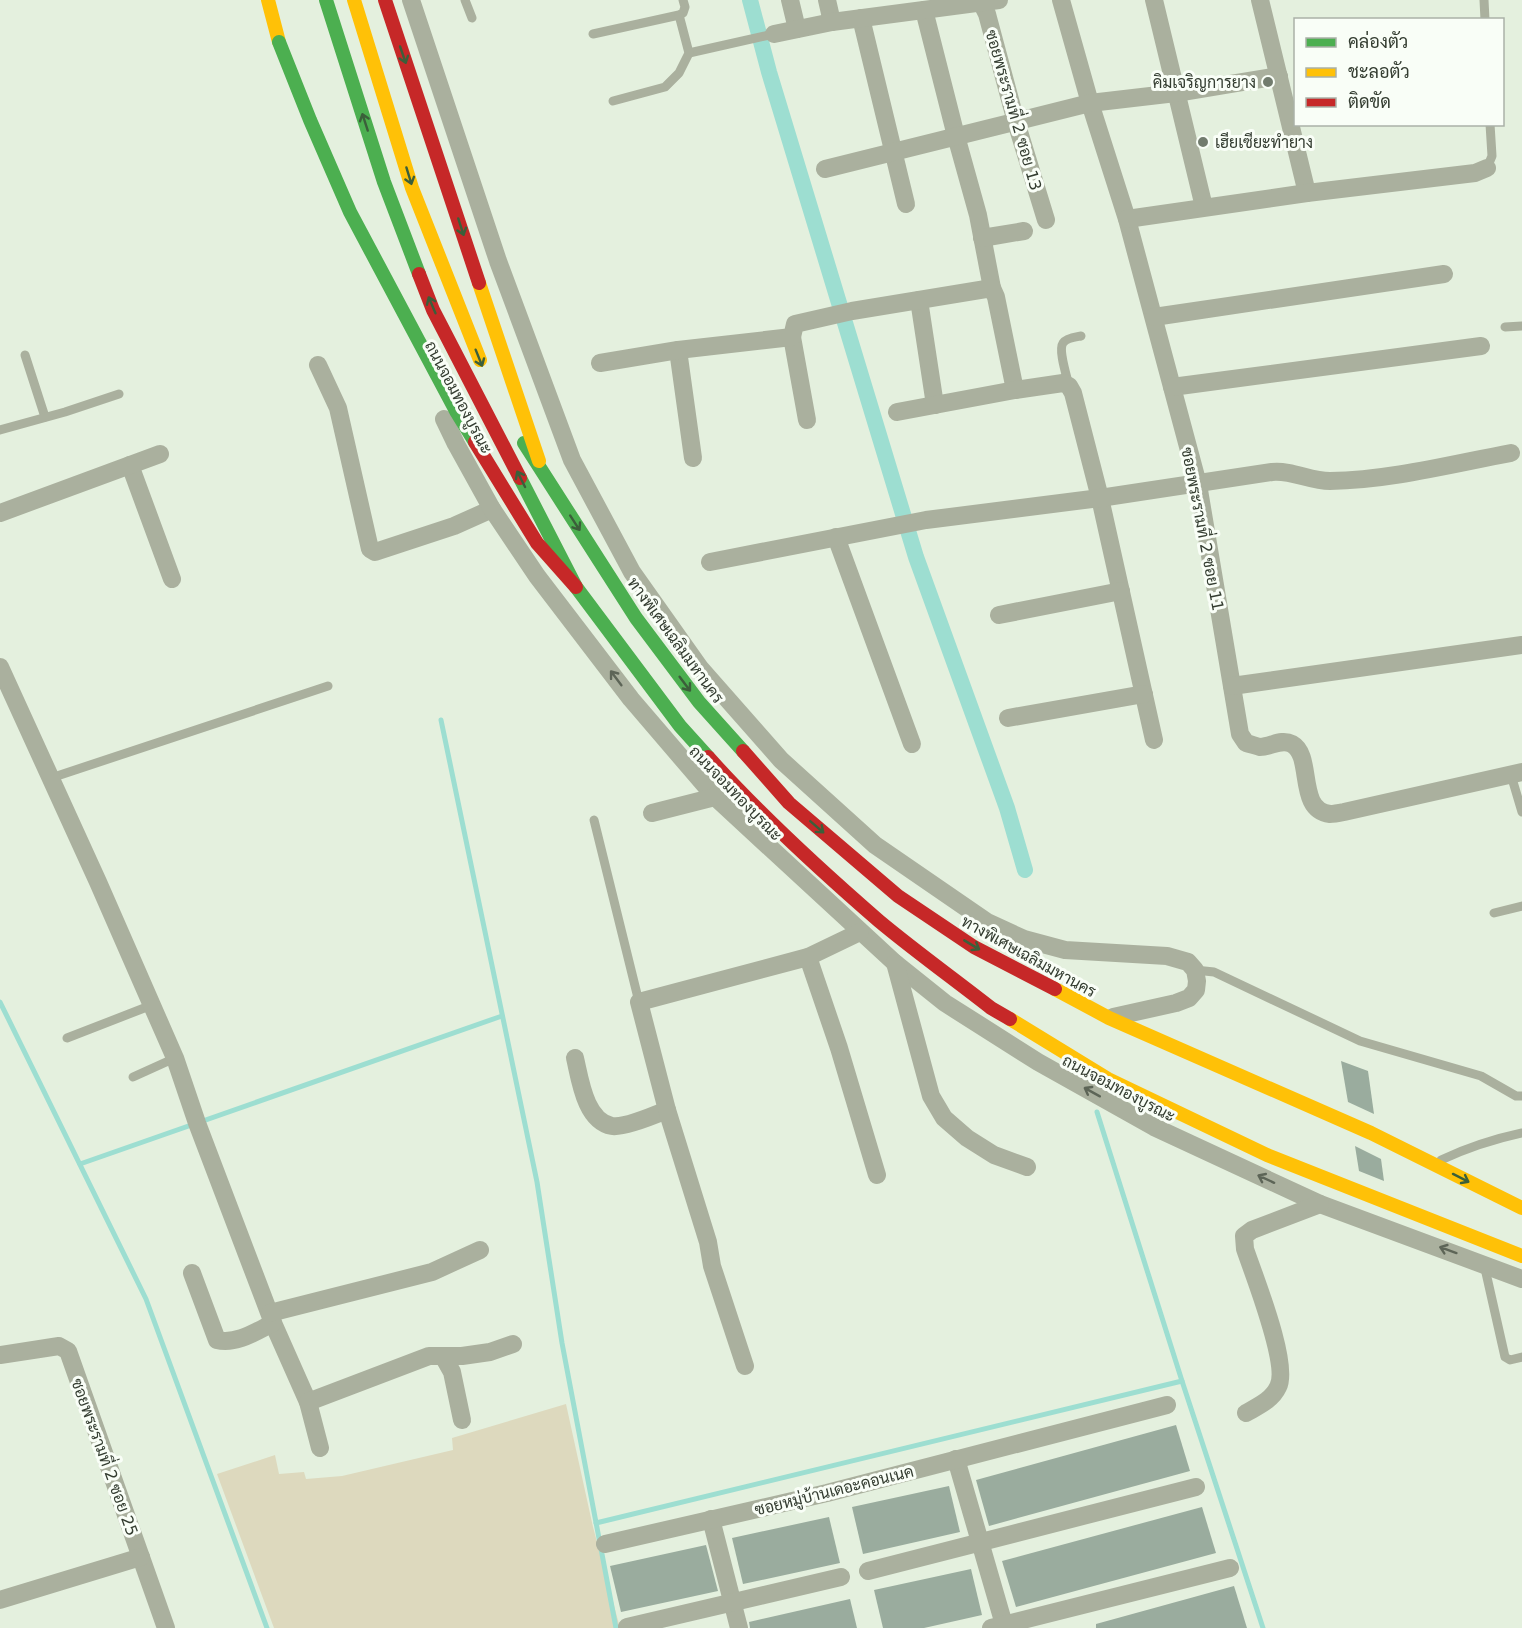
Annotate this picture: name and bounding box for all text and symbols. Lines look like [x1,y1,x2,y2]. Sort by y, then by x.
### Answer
legend [1294,18,1504,126]
street label: ซอยพระรามที่ 2 ซอย 13 [981,26,1050,193]
text: คล่องตัว [1348,30,1408,52]
one-way arrow [399,46,410,64]
text: ชะลอตัว [1348,61,1410,82]
place label: คิมเจริญการยาง [1153,73,1256,92]
marker: คิมเจริญการยาง [1261,75,1275,89]
text: ติดขัด [1348,91,1391,112]
one-way arrow [359,113,370,132]
place label: เฮียเซียะทำยาง [1215,131,1313,152]
marker: เฮียเซียะทำยาง [1196,135,1210,149]
one-way arrow [404,166,415,185]
one-way arrow [456,217,467,236]
one-way arrow [426,297,437,315]
street label: ถนนจอมทองบูรณะ [419,338,496,458]
one-way arrow [475,348,486,367]
street label: ซอยพระรามที่ 2 ซอย 11 [1177,445,1233,613]
one-way arrow [515,470,526,488]
one-way arrow [569,514,581,531]
street label: ทางพิเศษเฉลิมมหานคร [624,574,728,707]
one-way arrow [609,671,622,687]
one-way arrow [679,676,692,692]
street label: ถนนจอมทองบูรณะ [684,742,786,846]
one-way arrow [809,820,824,834]
street label: ทางพิเศษเฉลิมมหานคร [958,912,1100,1001]
one-way arrow [963,940,980,952]
street label: ถนนจอมทองบูรณะ [1058,1051,1178,1128]
one-way arrow [1084,1086,1101,1098]
one-way arrow [1451,1172,1469,1184]
one-way arrow [1258,1173,1276,1184]
one-way arrow [1439,1244,1457,1255]
street label: ซอยพระรามที่ 2 ซอย 25 [67,1374,147,1539]
street label: ซอยหมู่บ้านเดอะคอนเนค [752,1461,916,1521]

